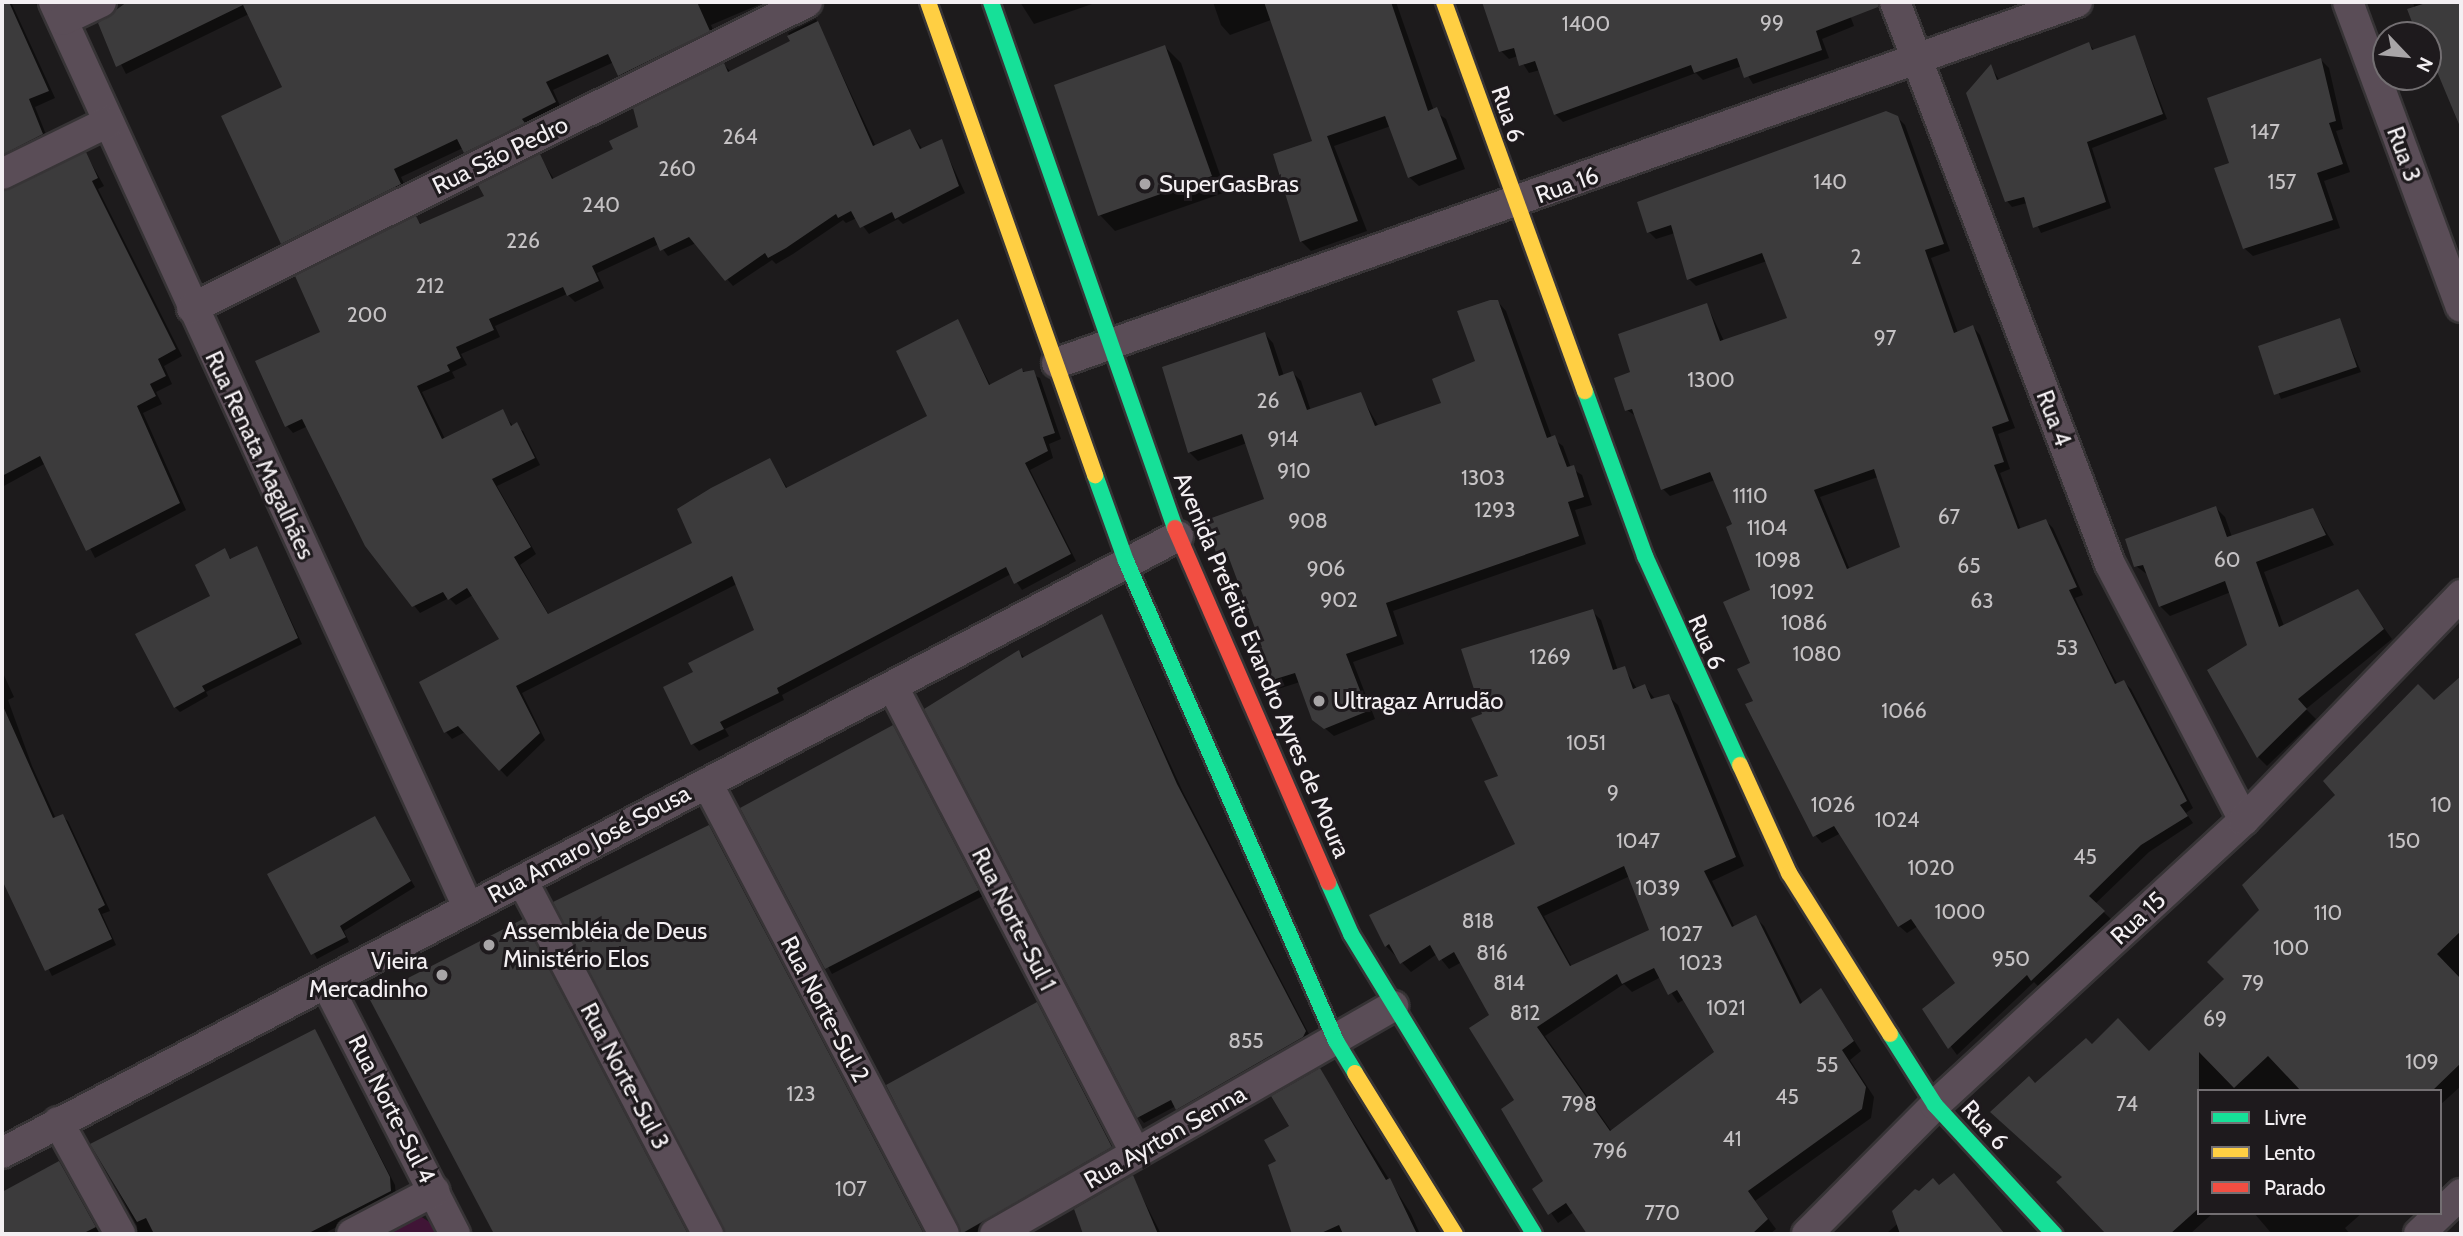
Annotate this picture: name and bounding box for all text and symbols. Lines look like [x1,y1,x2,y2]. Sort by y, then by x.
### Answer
house number: 99 [1760,10,1784,36]
house number: 1400 [1562,11,1610,37]
north arrow [2372,21,2442,91]
text: N [2411,53,2438,76]
street label: Rua 6 [1485,82,1531,146]
street label: Rua São Pedro [427,110,573,200]
house number: 147 [2250,119,2280,145]
street label: Rua 3 [2381,122,2427,186]
house number: 264 [722,124,758,150]
house number: 260 [658,156,696,182]
street label: Rua 16 [1531,160,1603,210]
house number: 140 [1813,169,1847,195]
house number: 157 [2268,169,2296,195]
place label: SuperGasBras [1159,170,1299,198]
marker: SuperGasBras [1137,176,1153,192]
house number: 240 [582,192,620,218]
house number: 226 [506,228,540,254]
house number: 2 [1850,244,1862,270]
house number: 212 [416,273,444,299]
house number: 200 [347,302,387,328]
house number: 97 [1874,325,1896,351]
street label: Rua Renata Magalhães [199,346,321,564]
house number: 1300 [1687,367,1735,393]
street label: Rua 4 [2030,386,2078,450]
house number: 26 [1257,388,1279,414]
house number: 914 [1268,426,1298,452]
house number: 910 [1277,458,1311,484]
house number: 1303 [1461,465,1505,491]
street label: Avenida Prefeito Evandro Ayres de Moura [1168,468,1356,862]
house number: 1110 [1732,483,1768,509]
house number: 1293 [1474,497,1516,523]
house number: 67 [1938,504,1960,530]
house number: 908 [1288,508,1328,534]
house number: 1104 [1747,515,1787,541]
house number: 1098 [1755,547,1801,573]
house number: 60 [2214,547,2240,573]
house number: 65 [1957,553,1981,579]
house number: 906 [1307,556,1345,582]
house number: 1092 [1770,579,1814,605]
house number: 902 [1320,587,1358,613]
house number: 63 [1970,588,1994,614]
street label: Rua 6 [1682,610,1732,674]
house number: 1086 [1781,610,1827,636]
house number: 53 [2056,635,2078,661]
house number: 1080 [1793,641,1841,667]
house number: 1269 [1529,644,1571,670]
place label: Ultragaz Arrudão [1333,687,1503,715]
marker: Ultragaz Arrudão [1311,693,1327,709]
house number: 1066 [1881,698,1927,724]
house number: 1051 [1566,730,1606,756]
street label: Rua Amaro José Sousa [483,779,695,909]
house number: 9 [1607,780,1619,806]
house number: 1026 [1811,792,1855,818]
house number: 10 [2430,792,2452,818]
house number: 1024 [1875,807,1919,833]
house number: 1047 [1616,828,1660,854]
house number: 150 [2388,828,2420,854]
street label: Rua Norte-Sul 1 [966,843,1062,995]
house number: 45 [2073,844,2097,870]
house number: 1020 [1907,855,1955,881]
house number: 1039 [1636,875,1680,901]
street label: Rua 15 [2105,885,2171,951]
house number: 1000 [1935,899,1985,925]
house number: 110 [2314,900,2342,926]
house number: 818 [1462,908,1494,934]
place label: Assembléia de Deus Ministério Elos [503,917,707,973]
house number: 1027 [1659,921,1703,947]
street label: Rua Norte-Sul 2 [774,931,876,1087]
house number: 100 [2273,935,2309,961]
marker: Assembléia de Deus Ministério Elos [481,937,497,953]
house number: 816 [1476,940,1508,966]
house number: 950 [1992,946,2030,972]
place label: Vieira Mercadinho [309,947,428,1003]
house number: 1023 [1679,950,1723,976]
marker: Vieira Mercadinho [434,967,450,983]
house number: 814 [1493,970,1525,996]
house number: 79 [2242,970,2264,996]
house number: 1021 [1706,995,1746,1021]
street label: Rua Norte-Sul 3 [574,998,676,1154]
house number: 812 [1510,1000,1540,1026]
house number: 69 [2203,1006,2227,1032]
house number: 855 [1228,1028,1264,1054]
street label: Rua Norte-Sul 4 [342,1030,442,1188]
house number: 109 [2405,1049,2439,1075]
house number: 55 [1816,1052,1838,1078]
street label: Rua Ayrton Senna [1079,1079,1251,1195]
house number: 123 [786,1081,816,1107]
house number: 45 [1775,1084,1799,1110]
legend [2197,1089,2442,1215]
house number: 798 [1561,1091,1597,1117]
house number: 74 [2116,1091,2138,1117]
street label: Rua 6 [1955,1094,2015,1156]
text: Livre [2264,1105,2306,1130]
house number: 41 [1723,1126,1741,1152]
house number: 796 [1593,1138,1627,1164]
text: Lento [2264,1140,2315,1165]
text: Parado [2264,1175,2326,1200]
house number: 107 [835,1176,867,1202]
house number: 770 [1644,1200,1680,1226]

